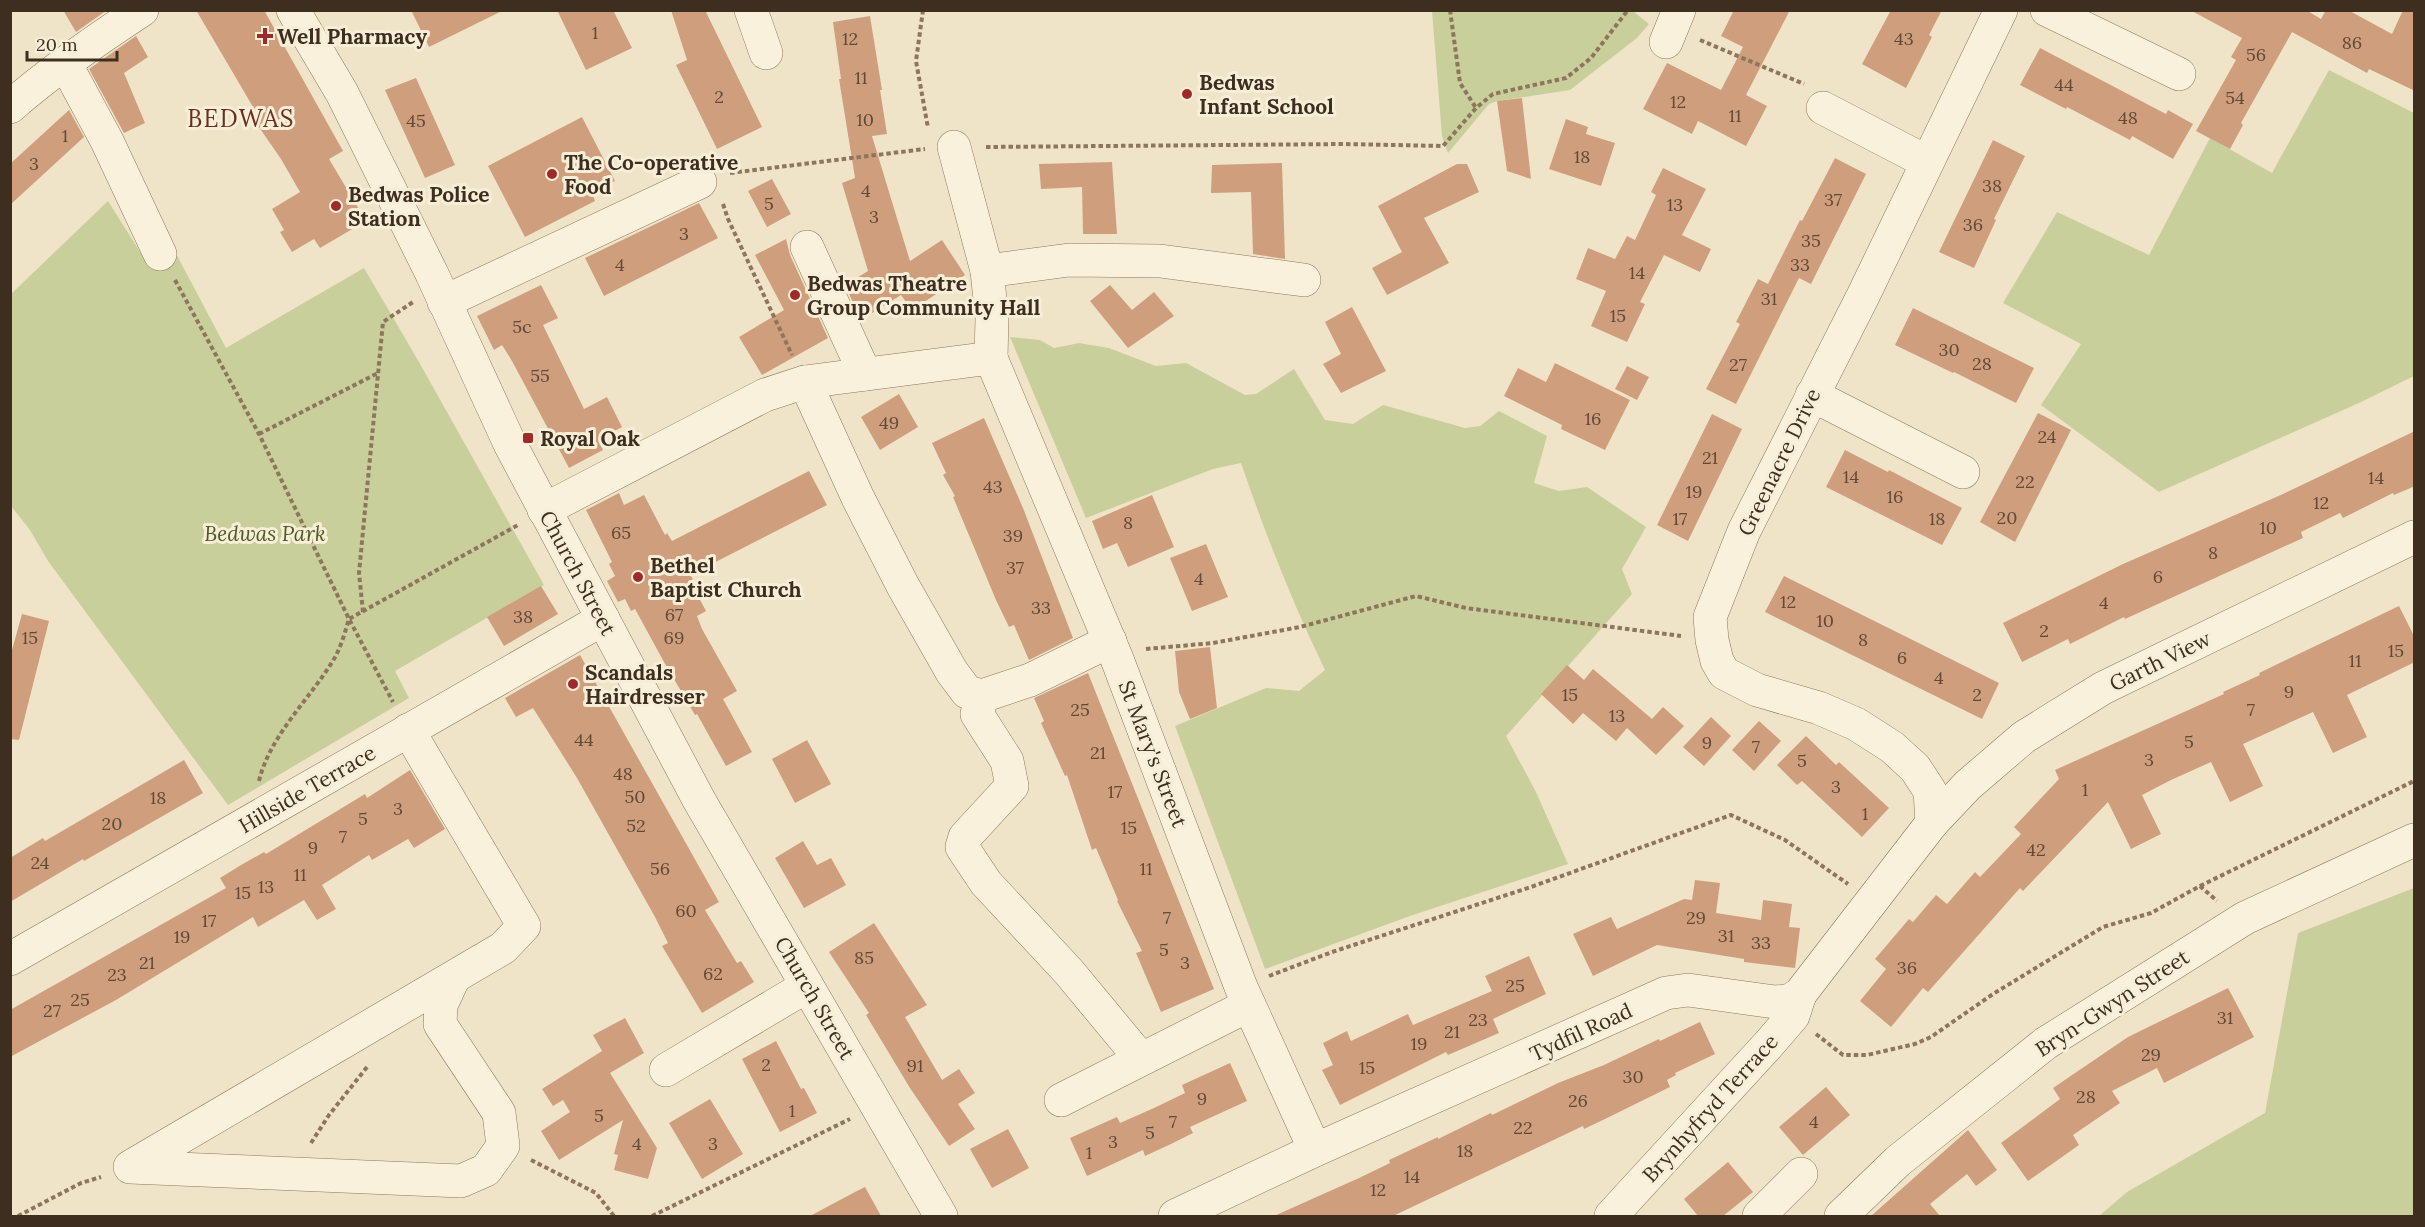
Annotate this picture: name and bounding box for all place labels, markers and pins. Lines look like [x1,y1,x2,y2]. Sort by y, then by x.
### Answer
place label: Well Pharmacy [277,23,427,50]
marker: Well Pharmacy [258,29,272,43]
place label: Bedwas Infant School [1199,69,1334,120]
marker: Bedwas Infant School [1180,87,1194,101]
place label: The Co-operative Food [564,149,738,200]
marker: The Co-operative Food [545,167,559,181]
place label: Bedwas Police Station [348,181,490,232]
marker: Bedwas Police Station [329,199,343,213]
place label: Bedwas Theatre Group Community Hall [807,270,1041,321]
marker: Bedwas Theatre Group Community Hall [788,288,802,302]
place label: Royal Oak [540,425,640,452]
marker: Royal Oak [521,431,535,445]
place label: Bethel Baptist Church [650,552,802,603]
marker: Bethel Baptist Church [631,570,645,584]
place label: Scandals Hairdresser [585,659,705,710]
marker: Scandals Hairdresser [566,677,580,691]

